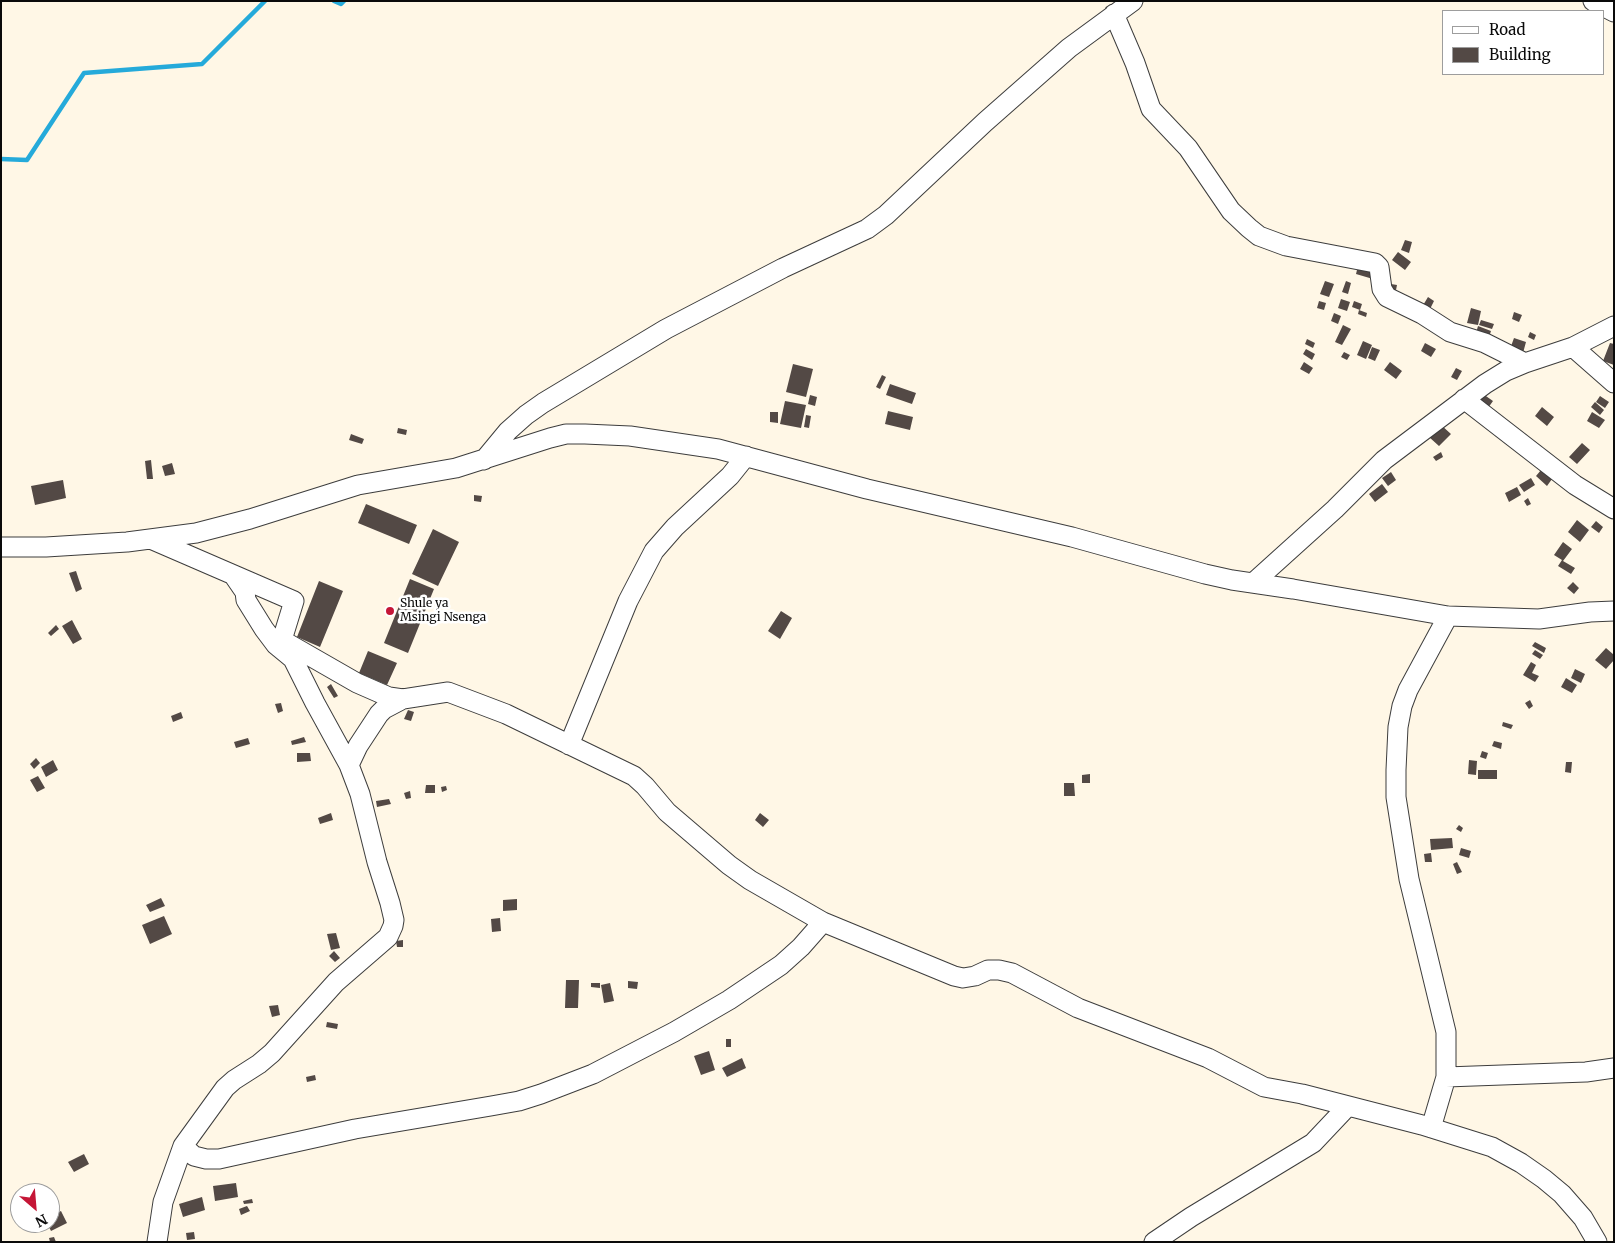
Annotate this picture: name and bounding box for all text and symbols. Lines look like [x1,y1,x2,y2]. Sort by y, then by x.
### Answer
legend [1442,10,1605,75]
text: Road [1489,20,1525,39]
text: Building [1489,45,1551,64]
place label: Shule ya Msingi Nsenga [400,597,486,625]
marker: Shule ya Msingi Nsenga [384,605,396,617]
north arrow [10,1183,60,1233]
text: N [32,1210,50,1231]

